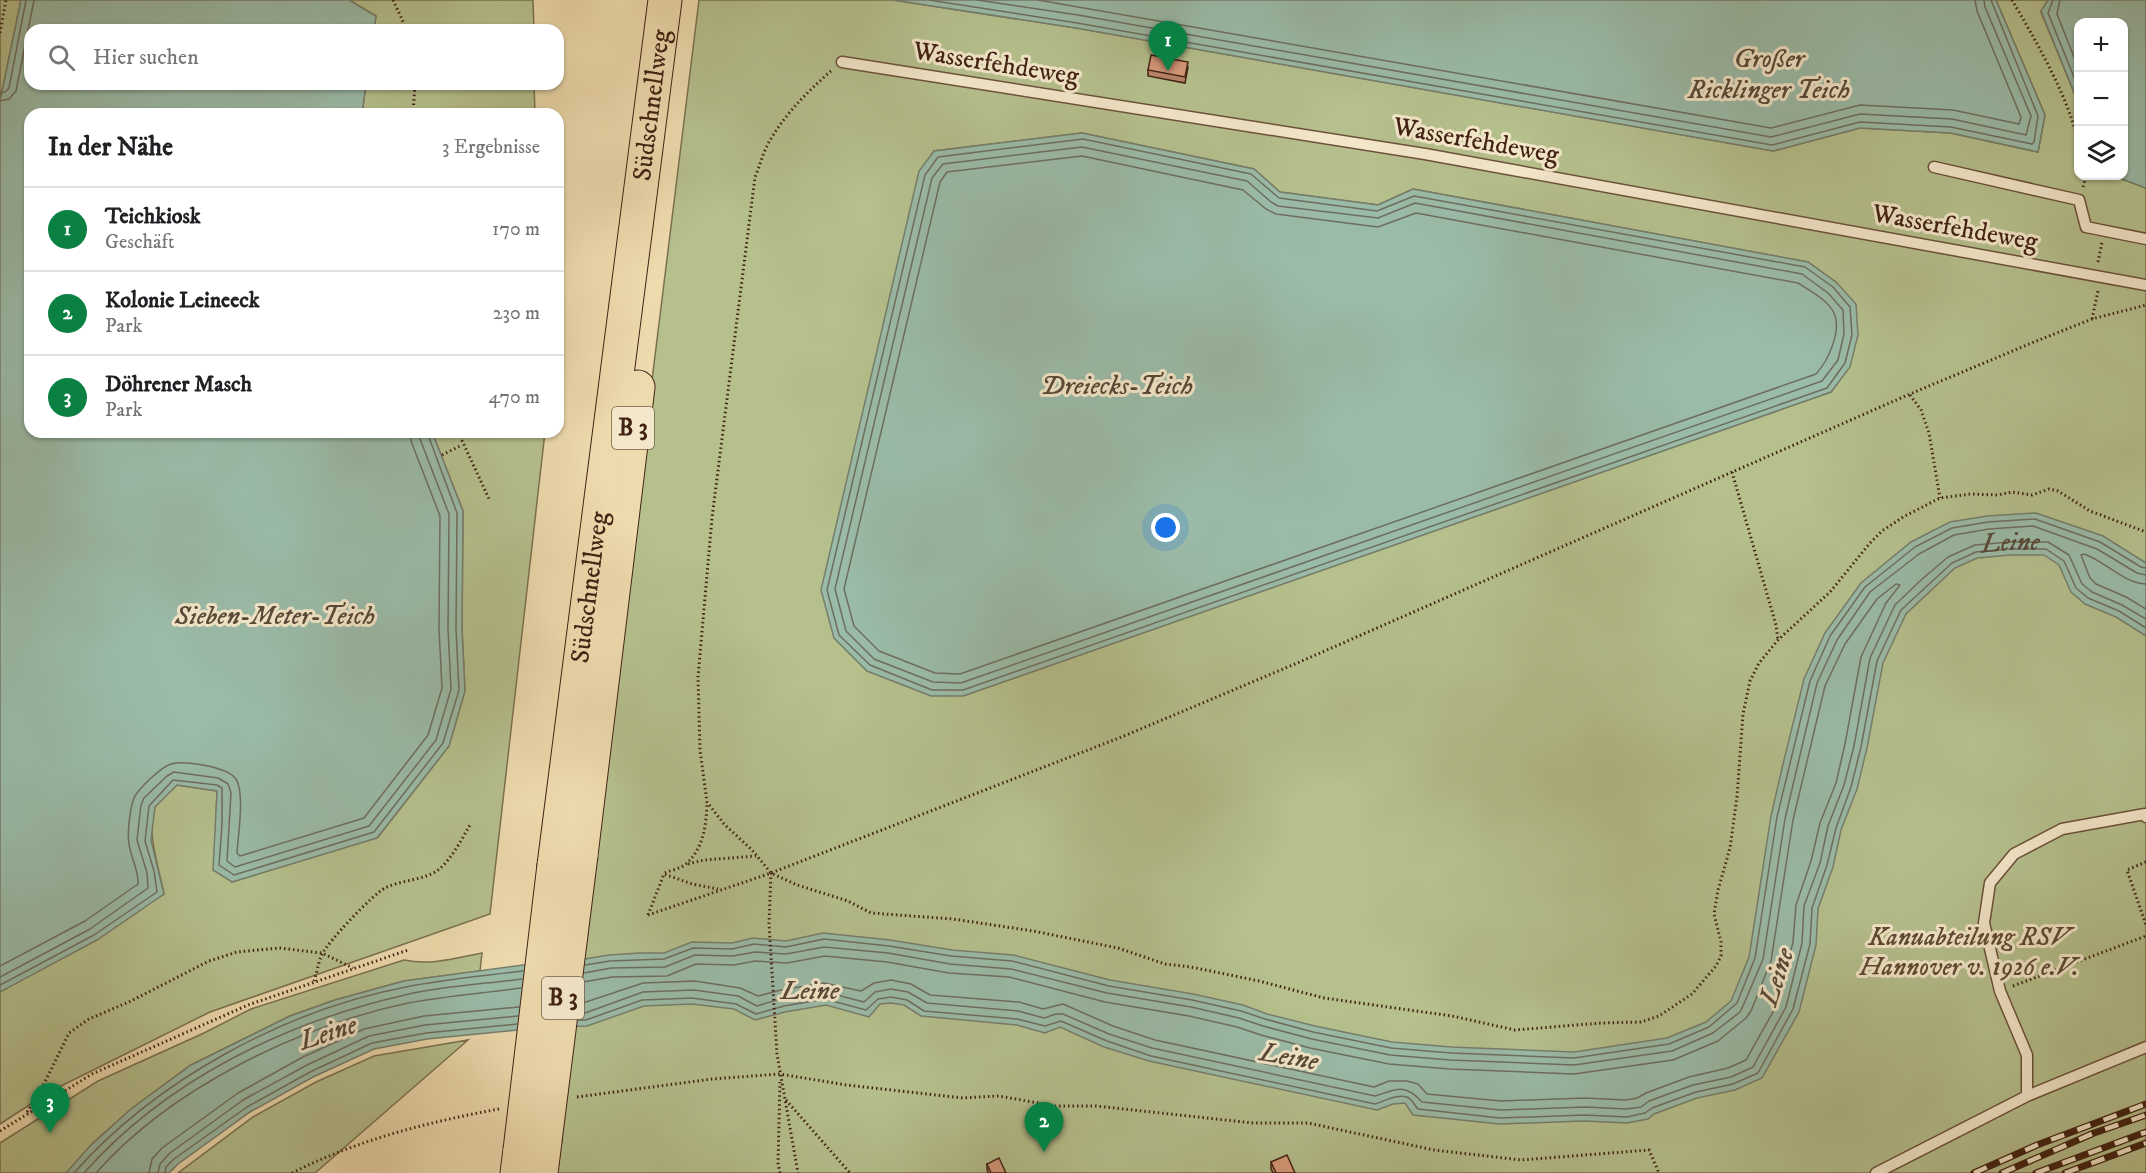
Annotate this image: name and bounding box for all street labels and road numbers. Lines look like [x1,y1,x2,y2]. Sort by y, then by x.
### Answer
street label: Südschnellweg [625,27,678,183]
street label: Wasserfehdeweg [910,34,1082,93]
street label: Wasserfehdeweg [1390,110,1562,172]
street label: Wasserfehdeweg [1869,197,2041,259]
road number: B 3 [612,407,654,449]
street label: Südschnellweg [564,509,616,665]
road number: B 3 [542,977,584,1019]

